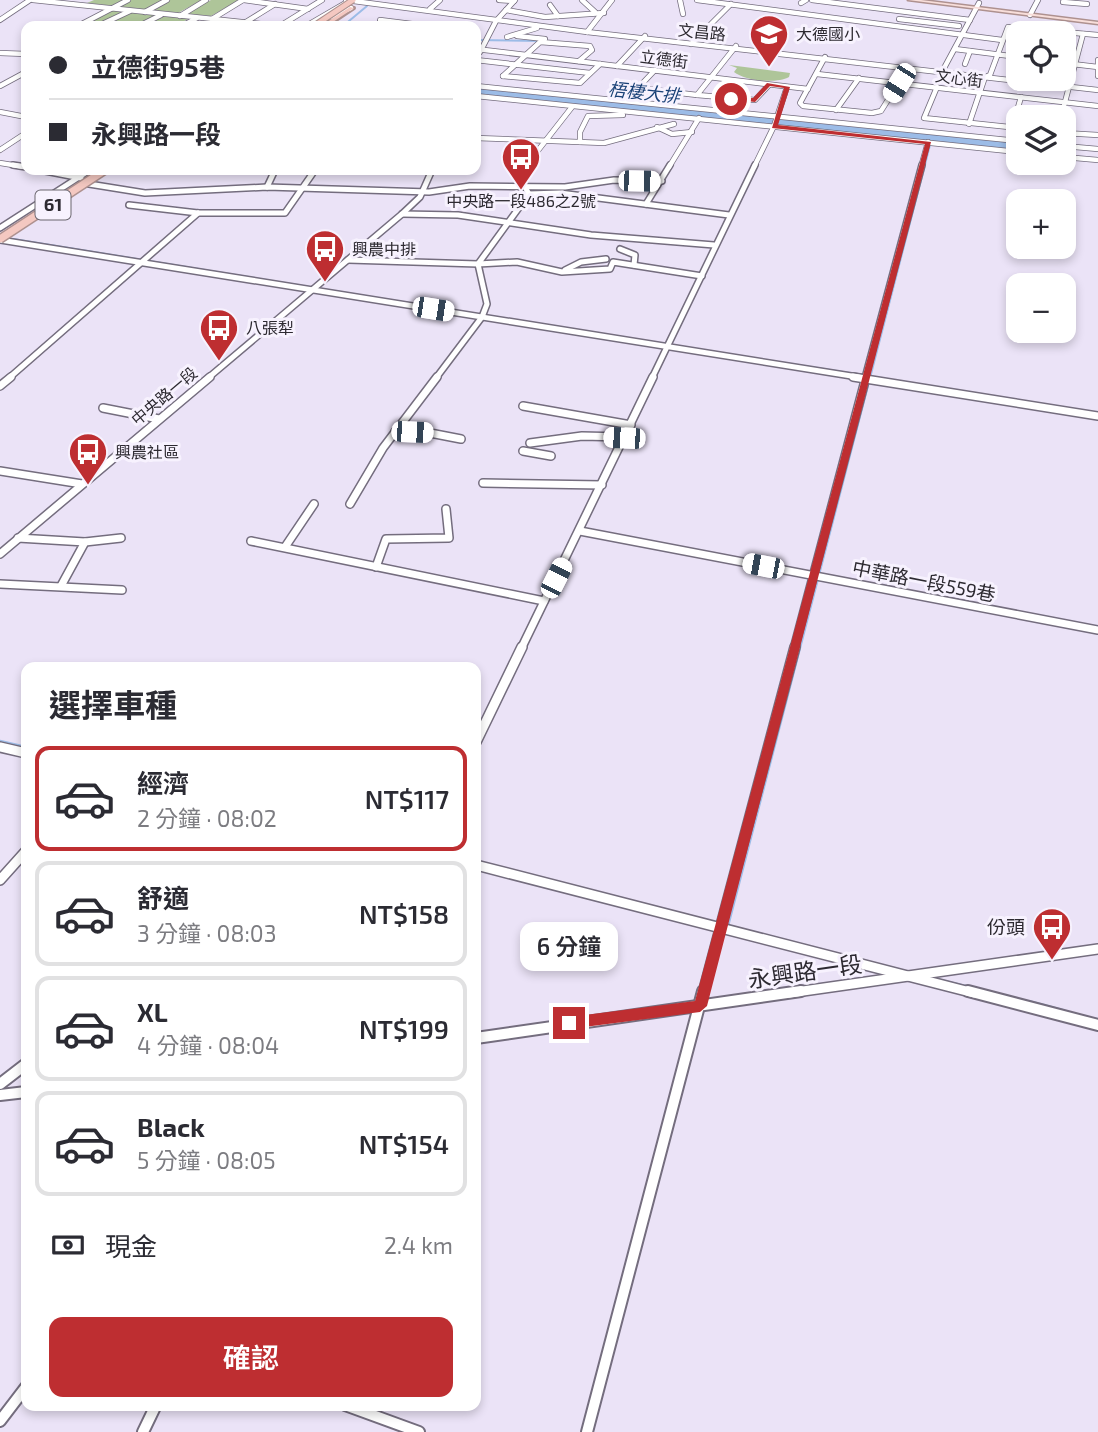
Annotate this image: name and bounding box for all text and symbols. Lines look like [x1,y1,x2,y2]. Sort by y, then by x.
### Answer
school or university icon: 大德國小 [748,13,790,68]
street label: 文昌路 [677,20,727,43]
map controls [1006,21,1076,343]
button: locate [1006,21,1076,91]
place label: 大德國小 [796,24,860,43]
street label: 立德街 [639,46,689,71]
text: 立德街95巷 [91,51,225,82]
car [879,60,920,106]
street label: 文心街 [934,65,984,90]
water label: 梧棲大排 [607,77,683,107]
route start [715,83,747,115]
button: layers [1006,105,1076,175]
text: 永興路一段 [91,118,221,149]
bus stop icon: 中央路一段486之2號 [500,136,542,191]
car [618,170,661,192]
button: + [1006,189,1076,259]
road number: 61 [36,190,70,220]
place label: 中央路一段486之2號 [446,191,596,210]
bus stop icon: 興農中排 [304,228,346,283]
place label: 興農中排 [352,239,416,258]
button: − [1006,273,1076,343]
car [411,295,456,323]
bus stop icon: 八張犁 [198,307,240,362]
place label: 八張犁 [246,318,294,337]
street label: 中央路一段 [127,363,200,429]
car [391,421,434,443]
car [603,427,646,449]
bus stop icon: 興農社區 [67,431,109,486]
place label: 興農社區 [115,442,179,461]
car [741,552,786,580]
car [538,555,575,601]
street label: 中華路一段559巷 [851,555,998,606]
text: 選擇車種 [49,685,177,723]
icon: car [53,767,116,830]
text: 經濟 [137,767,189,798]
text: NT$117 [365,783,449,814]
text: 2 分鐘 · 08:02 [137,804,277,832]
icon: car [53,882,116,945]
text: 舒適 [137,882,189,913]
text: NT$158 [359,898,449,929]
bus stop icon: 份頭 [1031,906,1073,961]
place label: 份頭 [987,915,1025,938]
text: 3 分鐘 · 08:03 [137,919,277,947]
callout: 6 分鐘 [520,922,618,970]
text: 6 分鐘 [537,932,601,960]
street label: 永興路一段 [746,949,864,993]
text: XL [137,996,168,1027]
icon: car [53,997,116,1060]
route end [553,1007,585,1039]
text: NT$199 [359,1013,449,1044]
text: 4 分鐘 · 08:04 [137,1031,279,1059]
text: Black [137,1111,205,1142]
icon: car [53,1112,116,1175]
text: NT$154 [359,1128,449,1159]
text: 5 分鐘 · 08:05 [137,1146,276,1174]
icon: cash [49,1226,87,1264]
text: 現金 [105,1230,157,1261]
text: 2.4 km [384,1231,453,1259]
button: 確認 [49,1317,453,1397]

